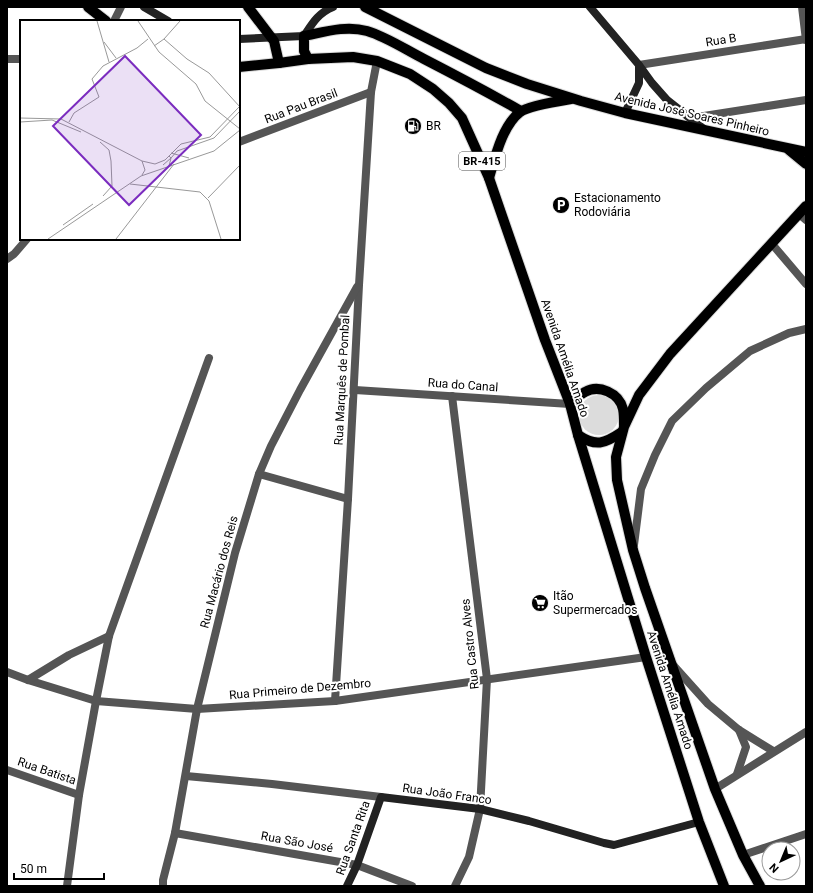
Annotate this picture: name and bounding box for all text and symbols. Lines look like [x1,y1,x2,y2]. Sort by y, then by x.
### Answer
inset map [20,20,240,240]
street label: Rua B [705,31,737,49]
street label: Rua Pau Brasil [263,86,339,126]
street label: Avenida José Soares Pinheiro [613,89,771,139]
fuel station icon: BR [403,116,423,136]
place label: BR [426,119,441,133]
road number: BR-415 [459,152,505,170]
place label: Estacionamento Rodoviária [574,191,661,219]
parking icon: Estacionamento Rodoviária [551,195,571,215]
street label: Avenida Amélia Amado [538,297,592,419]
street label: Rua Marquês de Pombal [332,314,352,446]
street label: Rua do Canal [427,376,499,394]
street label: Rua Macário dos Reis [197,514,241,630]
place label: Itão Supermercados [553,589,637,617]
supermarket icon: Itão Supermercados [530,593,550,613]
street label: Rua Castro Alves [458,598,482,690]
street label: Avenida Amélia Amado [644,629,696,751]
street label: Rua Primeiro de Dezembro [229,676,372,702]
street label: Rua Batista [16,754,78,788]
street label: Rua João Franco [402,781,493,807]
street label: Rua Santa Rita [333,799,373,877]
street label: Rua São José [260,829,334,855]
north arrow [761,841,801,881]
scale bar [14,855,104,881]
text: N [767,860,782,875]
text: 50 m [20,862,47,876]

